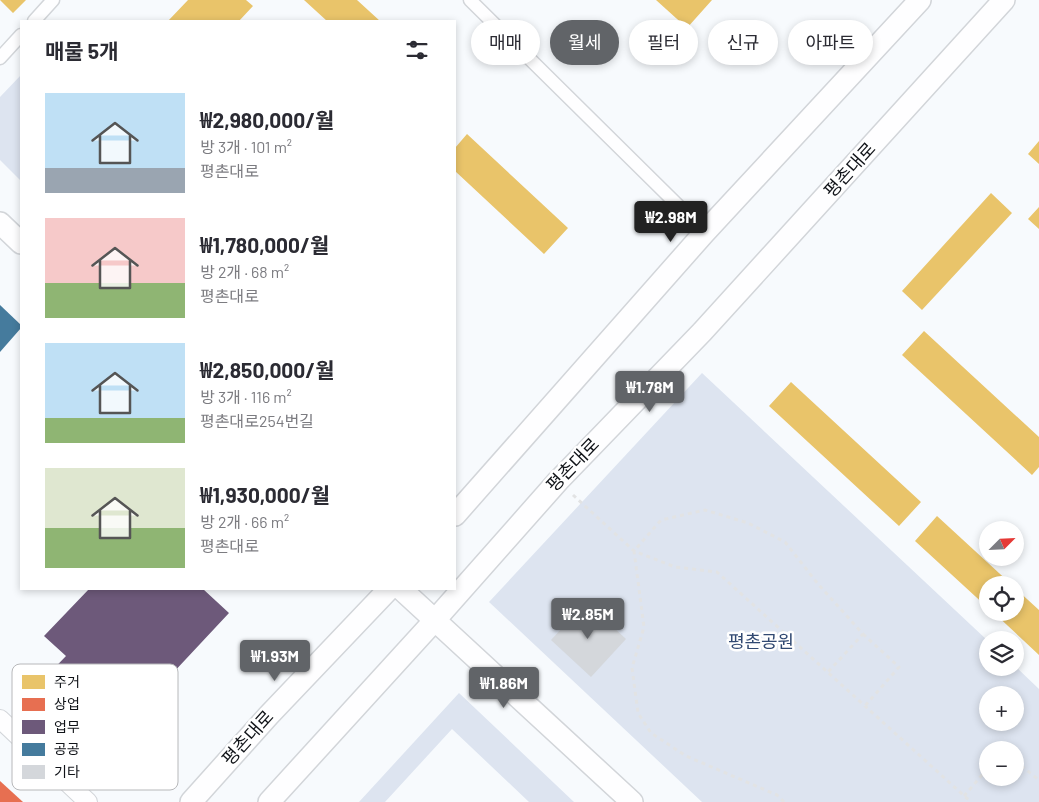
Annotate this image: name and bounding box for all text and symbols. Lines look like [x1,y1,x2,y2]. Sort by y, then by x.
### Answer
chip: 매매 [471,20,540,65]
chip: 월세 [550,20,619,65]
chip: 필터 [629,20,698,65]
chip: 신규 [708,20,778,65]
chip: 아파트 [788,20,873,65]
icon: filters [403,36,431,64]
text: 매물 5개 [45,38,118,63]
text: ₩2,980,000/월 [200,107,334,132]
icon: home [85,113,145,173]
text: 방 3개 · 101 m² [200,137,292,156]
street label: 평촌대로 [819,137,880,201]
text: 평촌대로 [200,161,259,180]
pin: ₩2.98M [630,200,712,243]
text: ₩2.98M [645,207,697,226]
text: ₩1,780,000/월 [200,232,329,257]
icon: home [85,238,145,298]
text: 방 2개 · 68 m² [200,262,289,281]
text: 평촌대로 [200,286,259,305]
text: ₩2,850,000/월 [200,357,335,382]
icon: home [85,363,145,423]
pin: ₩1.78M [609,370,691,413]
text: ₩1.78M [626,377,674,396]
text: 방 3개 · 116 m² [200,387,292,406]
text: 평촌대로254번길 [200,411,314,430]
street label: 평촌대로 [541,433,603,496]
text: ₩1,930,000/월 [200,482,330,507]
icon: home [85,488,145,548]
text: 방 2개 · 66 m² [200,512,289,531]
north arrow [979,521,1024,566]
map controls [979,521,1024,786]
text: 평촌대로 [200,536,259,555]
button: locate [979,576,1024,621]
pin: ₩2.85M [547,598,629,640]
text: ₩2.85M [562,604,614,623]
park label: 평촌공원 [728,630,794,652]
button: layers [979,631,1024,676]
pin: ₩1.93M [234,640,316,682]
text: ₩1.93M [251,646,299,665]
legend [12,664,178,790]
pin: ₩1.86M [463,666,545,709]
text: 주거 [54,673,80,690]
text: ₩1.86M [480,673,528,692]
button: + [979,686,1024,731]
text: 상업 [54,695,80,712]
street label: 평촌대로 [217,705,278,769]
text: 업무 [54,718,80,735]
text: 공공 [54,740,80,757]
button: − [979,741,1024,786]
text: 기타 [54,763,80,780]

